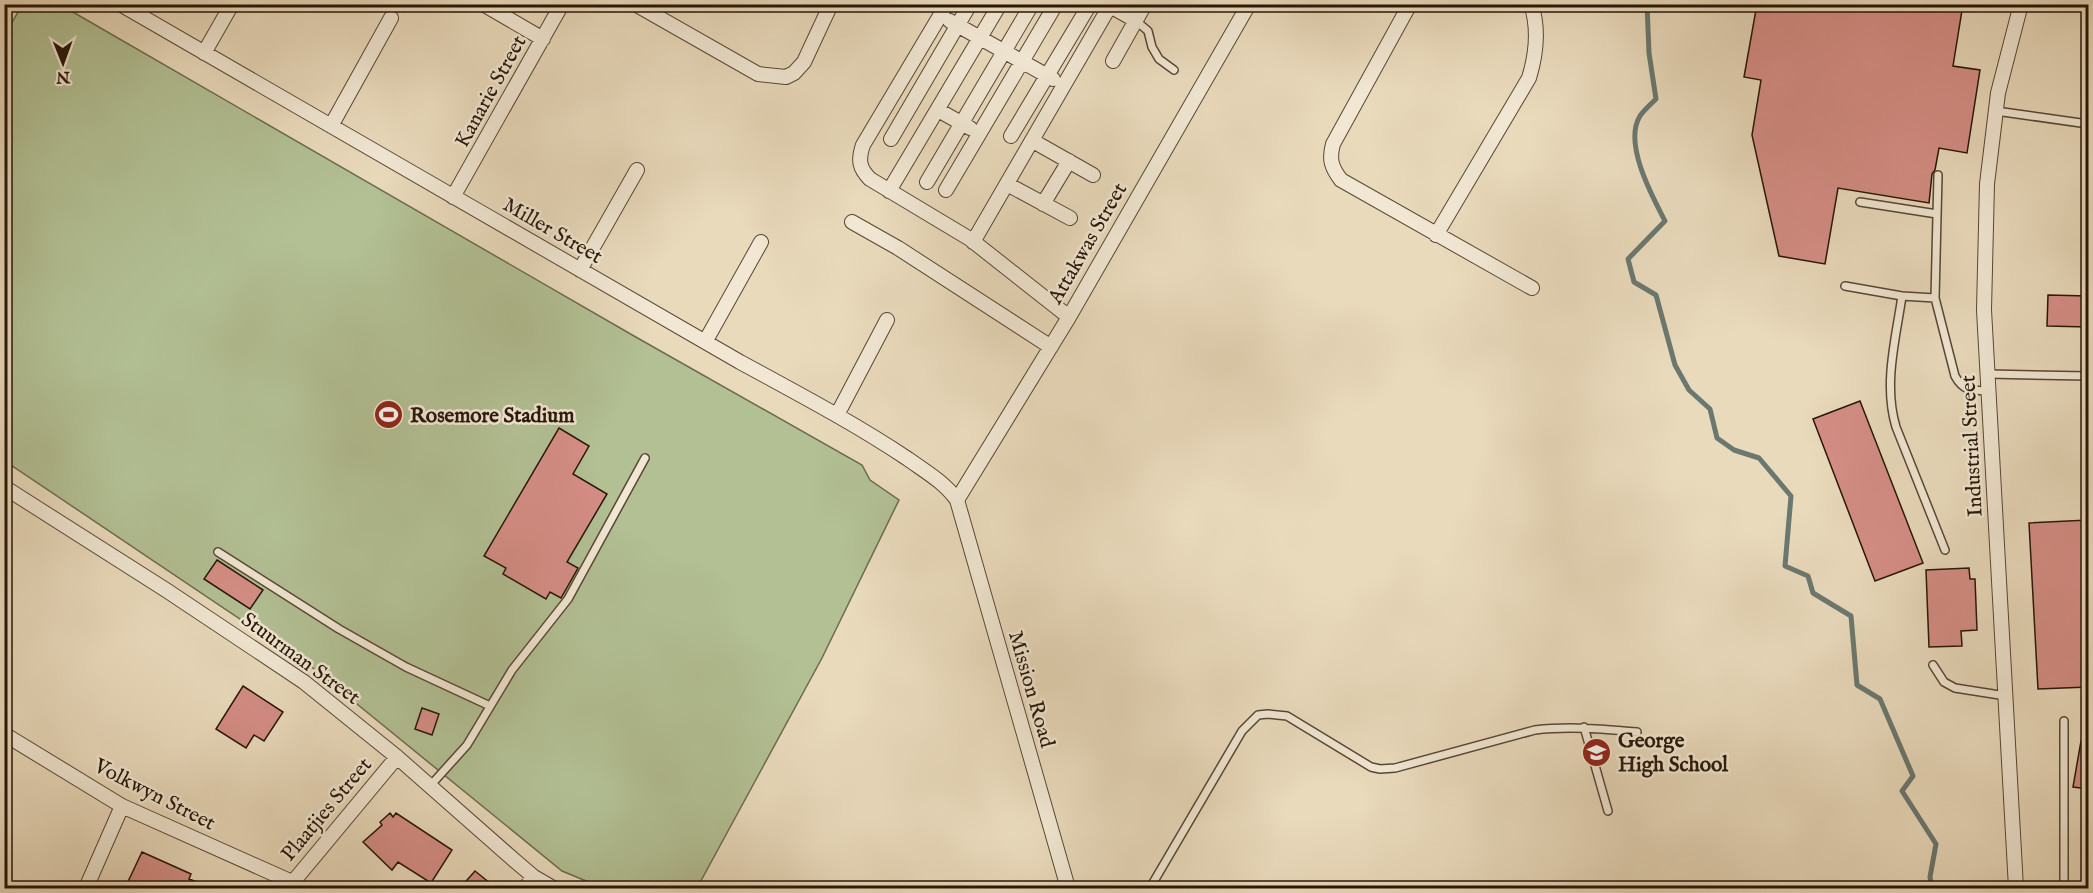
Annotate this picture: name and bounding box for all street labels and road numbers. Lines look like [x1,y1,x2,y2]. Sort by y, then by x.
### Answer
street label: Kanarie Street [449,31,533,153]
street label: Attakwas Street [1042,178,1134,310]
street label: Miller Street [497,192,607,271]
street label: Industrial Street [1955,374,1990,517]
street label: Stuurman Street [235,607,365,711]
street label: Mission Road [1001,628,1060,752]
street label: Plaatjies Street [276,752,378,867]
street label: Volkwyn Street [88,753,220,838]

